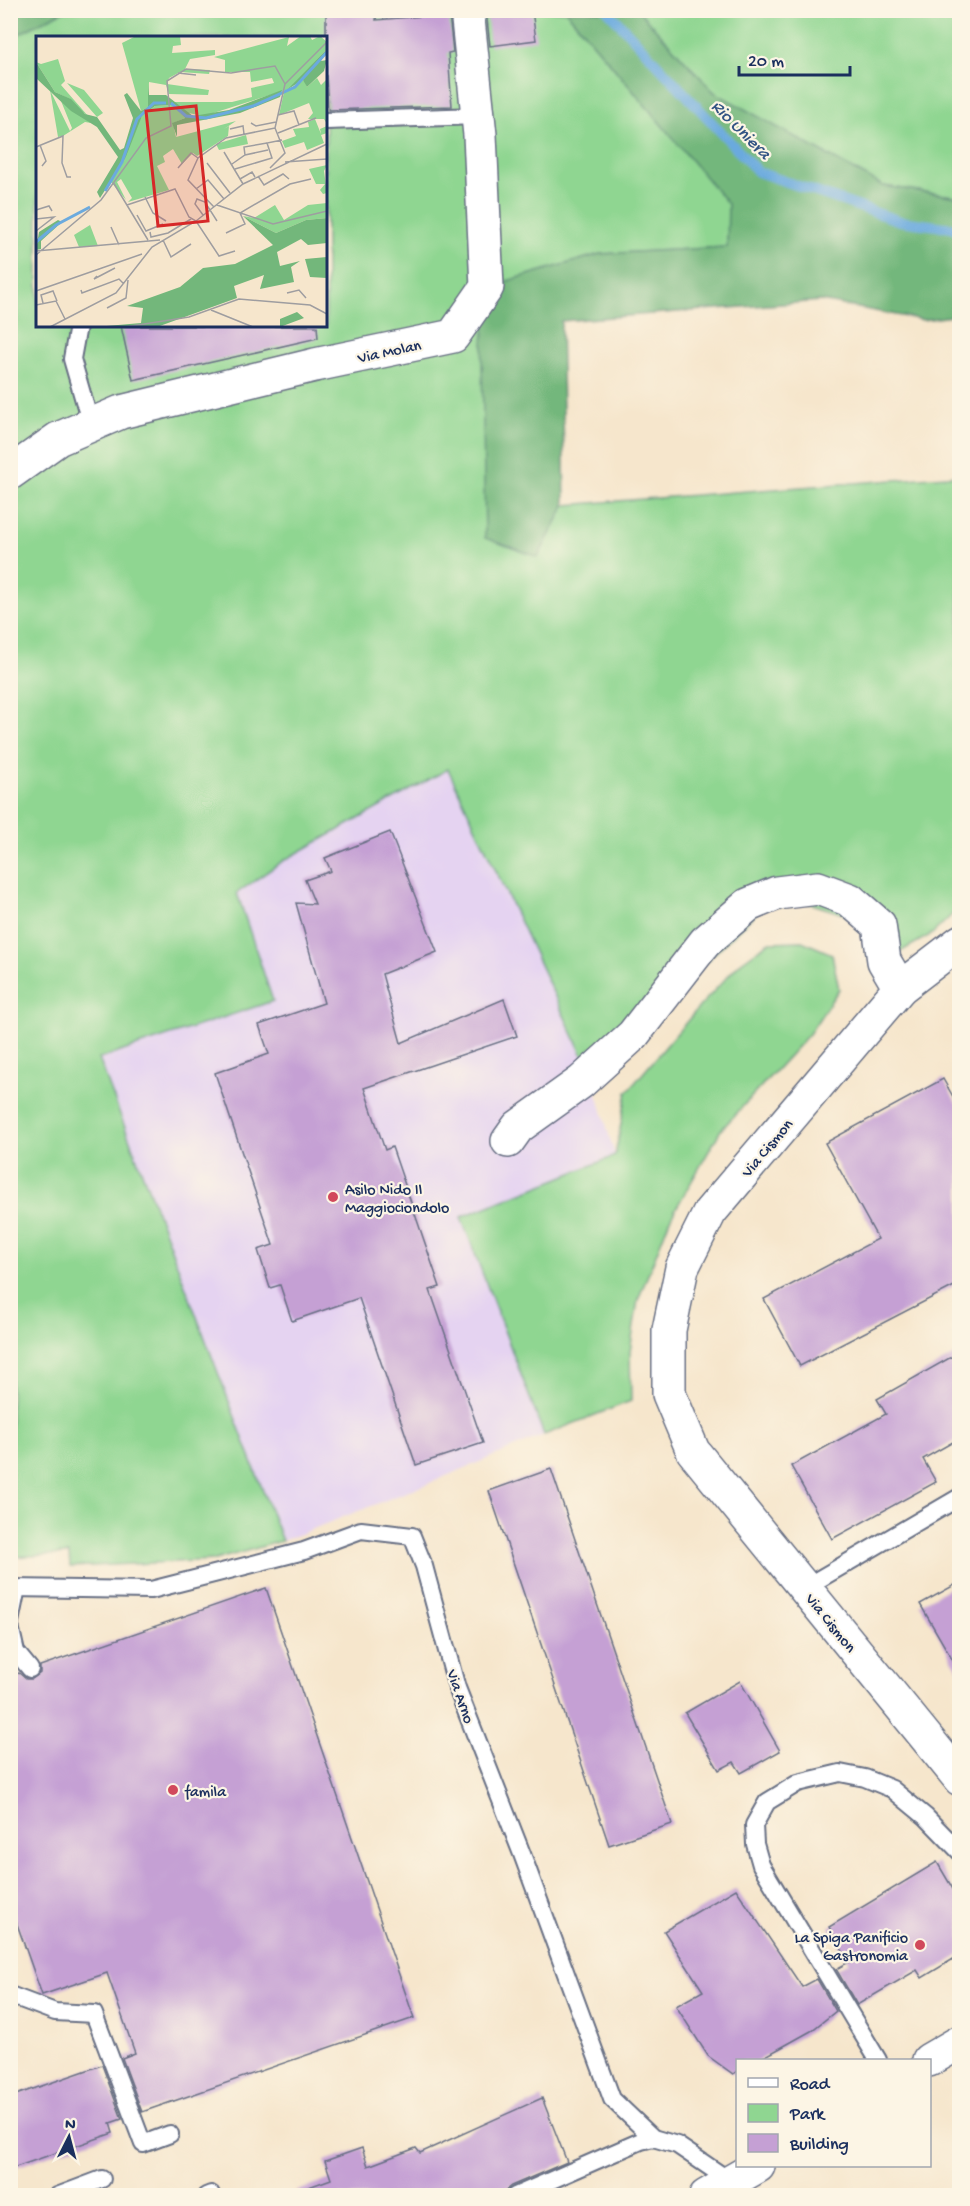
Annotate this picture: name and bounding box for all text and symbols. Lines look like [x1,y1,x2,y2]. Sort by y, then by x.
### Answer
inset map [36,36,327,327]
scale bar [739,39,850,77]
text: 20 m [748,52,784,73]
water label: Rio Uniera [706,97,775,166]
street label: Via Molan [355,337,424,370]
street label: Via Cismon [738,1116,799,1183]
place label: Asilo Nido Il Maggiociondolo [345,1182,449,1219]
marker: Asilo Nido Il Maggiociondolo [326,1190,340,1204]
street label: Via Cismon [799,1590,859,1658]
street label: Via Arno [440,1667,477,1727]
marker: famila [166,1783,180,1797]
place label: famila [184,1784,227,1803]
place label: La Spiga Panificio Gastronomia [795,1930,909,1967]
marker: La Spiga Panificio Gastronomia [913,1938,927,1952]
legend [736,2059,931,2167]
text: Road [790,2075,831,2096]
text: Park [789,2105,826,2126]
north arrow [39,2107,99,2167]
text: N [64,2116,77,2136]
text: Building [789,2135,849,2156]

